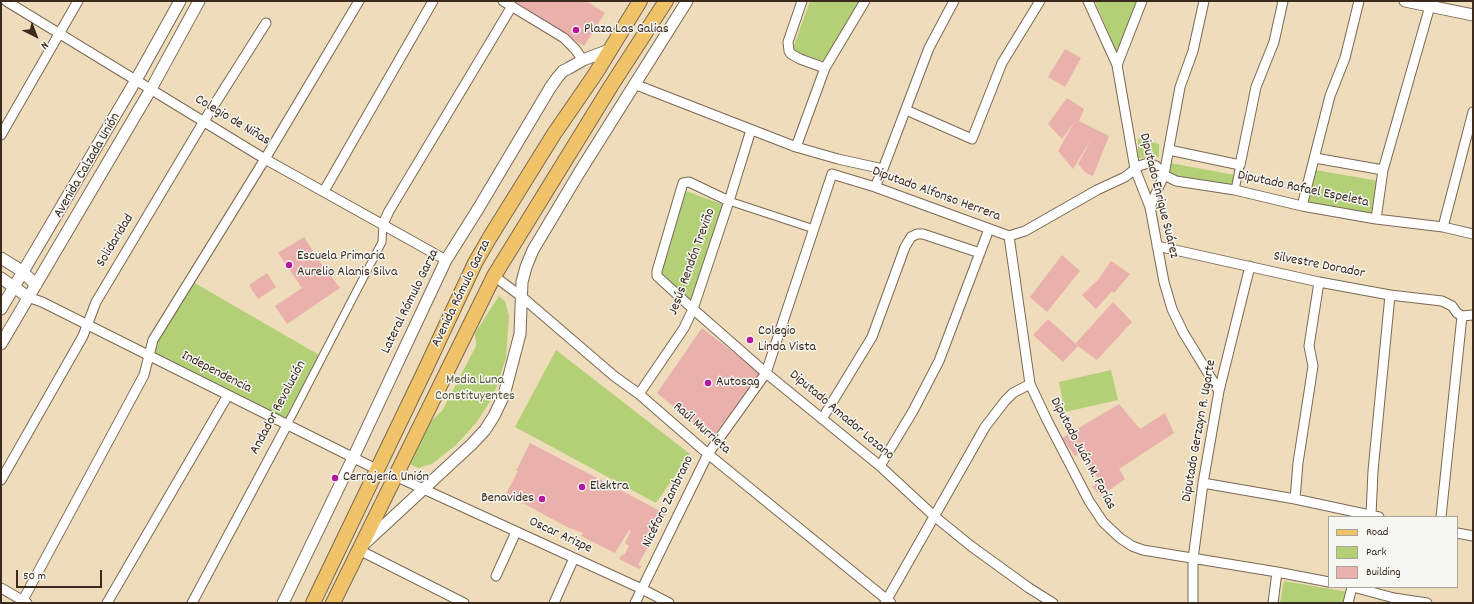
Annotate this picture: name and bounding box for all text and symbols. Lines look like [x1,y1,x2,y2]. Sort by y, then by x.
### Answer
north arrow [16,16,56,56]
place label: Plaza Las Galias [584,22,669,38]
marker: Plaza Las Galias [571,25,581,35]
text: N [37,37,51,53]
street label: Colegio de Niñas [191,92,273,150]
street label: Avenida Calzada Unión [51,110,125,222]
street label: Diputado Enrique Suárez [1134,132,1182,260]
street label: Diputado Alfonso Herrera [869,164,1003,226]
street label: Diputado Rafael Espeleta [1236,168,1370,212]
street label: Jesús Rendón Treviño [666,206,720,318]
street label: Solidaridad [94,211,138,271]
street label: Avenida Rómulo Garza [429,238,495,350]
street label: Lateral Rómulo Garza [378,247,444,357]
place label: Escuela Primaria Aurelio Alanis Silva [297,249,398,282]
street label: Silvestre Dorador [1272,249,1366,283]
marker: Escuela Primaria Aurelio Alanis Silva [284,260,294,270]
place label: Colegio Linda Vista [758,324,816,356]
marker: Colegio Linda Vista [745,335,755,345]
street label: Independencia [178,348,254,398]
street label: Andador Revolución [247,358,311,458]
street label: Diputado Gerzayn R. Ugarte [1179,359,1221,503]
street label: Diputado Amador Lozano [785,367,897,465]
park label: Media Luna Constituyentes [435,373,515,406]
place label: Autosag [716,375,760,391]
marker: Autosag [703,378,713,388]
street label: Diputado Juán M. Farías [1045,395,1119,513]
street label: Raúl Murrieta [669,399,733,459]
street label: Nicéforo Zambrano [640,453,698,551]
place label: Cerrajería Unión [343,470,429,486]
marker: Cerrajería Unión [330,473,340,483]
place label: Elektra [590,479,629,495]
marker: Elektra [577,482,587,492]
place label: Benavides [481,491,534,507]
marker: Benavides [537,494,547,504]
street label: Oscar Arizpe [526,514,594,558]
legend [1328,516,1458,588]
text: Road [1366,524,1388,541]
text: Park [1366,544,1386,561]
scale bar [18,562,104,588]
text: Building [1366,564,1401,581]
text: 50 m [23,568,46,585]

